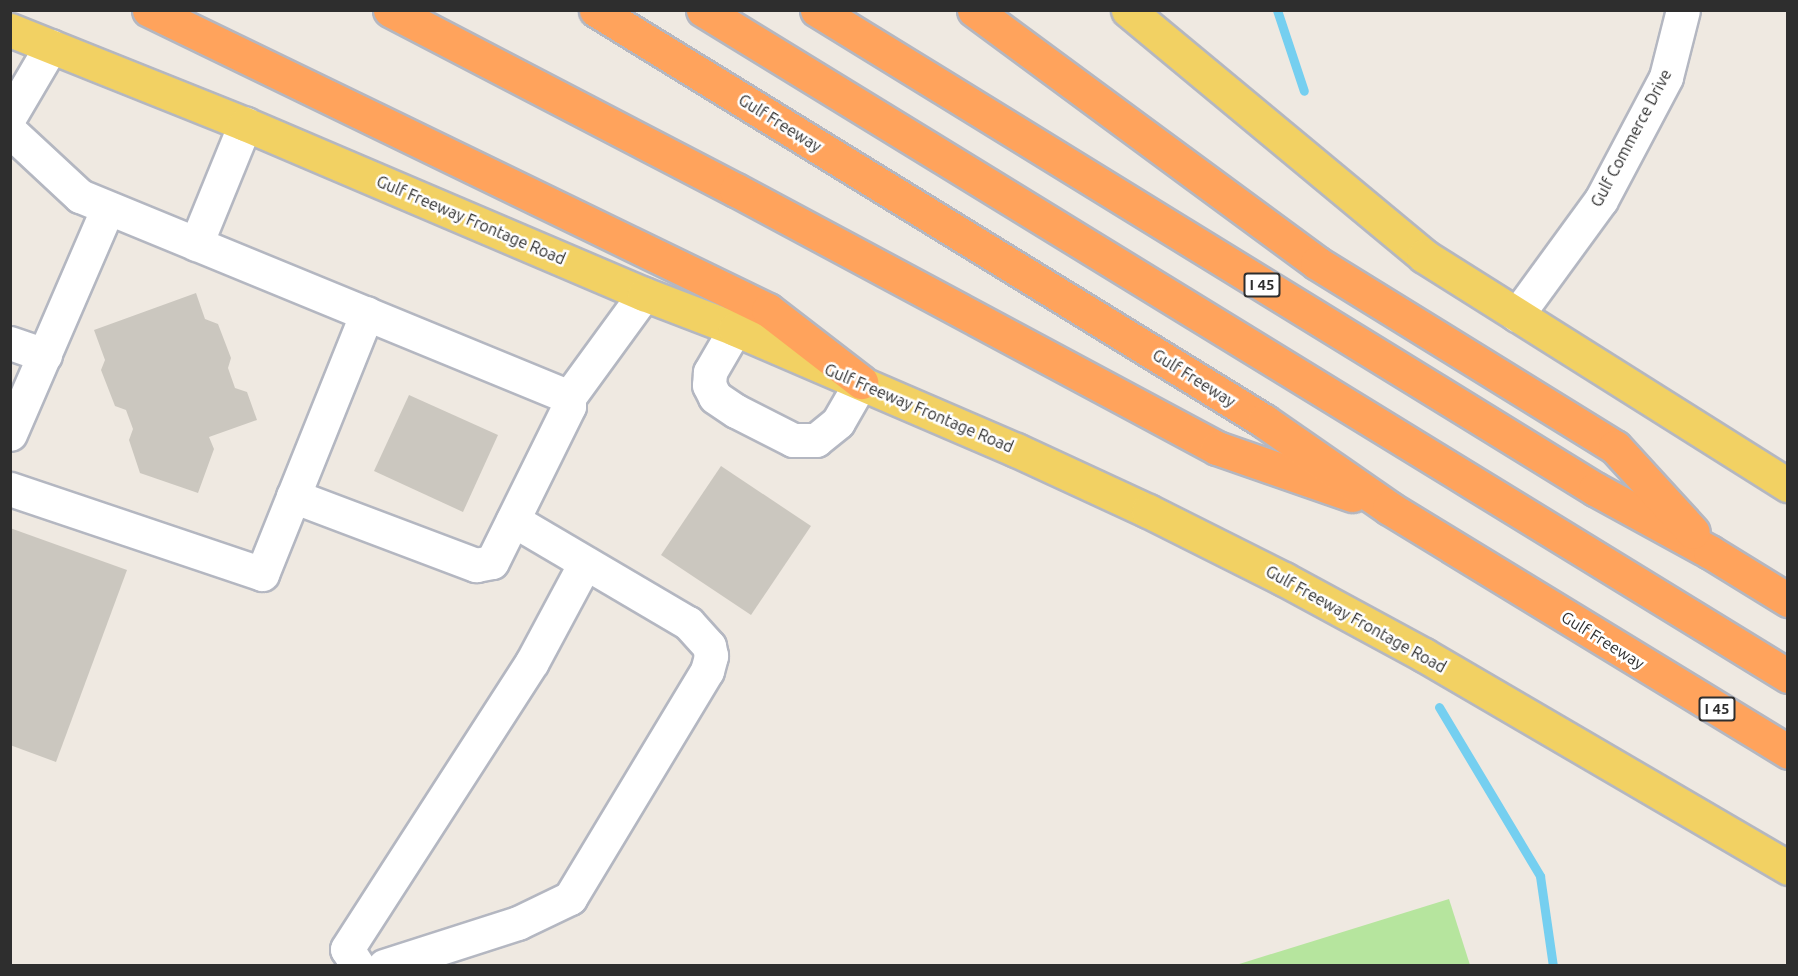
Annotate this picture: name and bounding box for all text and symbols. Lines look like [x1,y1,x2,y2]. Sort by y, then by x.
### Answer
street label: Gulf Commerce Drive [1587,66,1675,210]
street label: Gulf Freeway [735,90,825,156]
street label: Gulf Freeway Frontage Road [374,171,568,269]
road number: I 45 [1242,273,1282,297]
street label: Gulf Freeway [1149,345,1239,411]
street label: Gulf Freeway Frontage Road [822,359,1016,457]
street label: Gulf Freeway Frontage Road [1262,561,1450,677]
street label: Gulf Freeway [1558,607,1648,673]
road number: I 45 [1698,697,1736,721]

